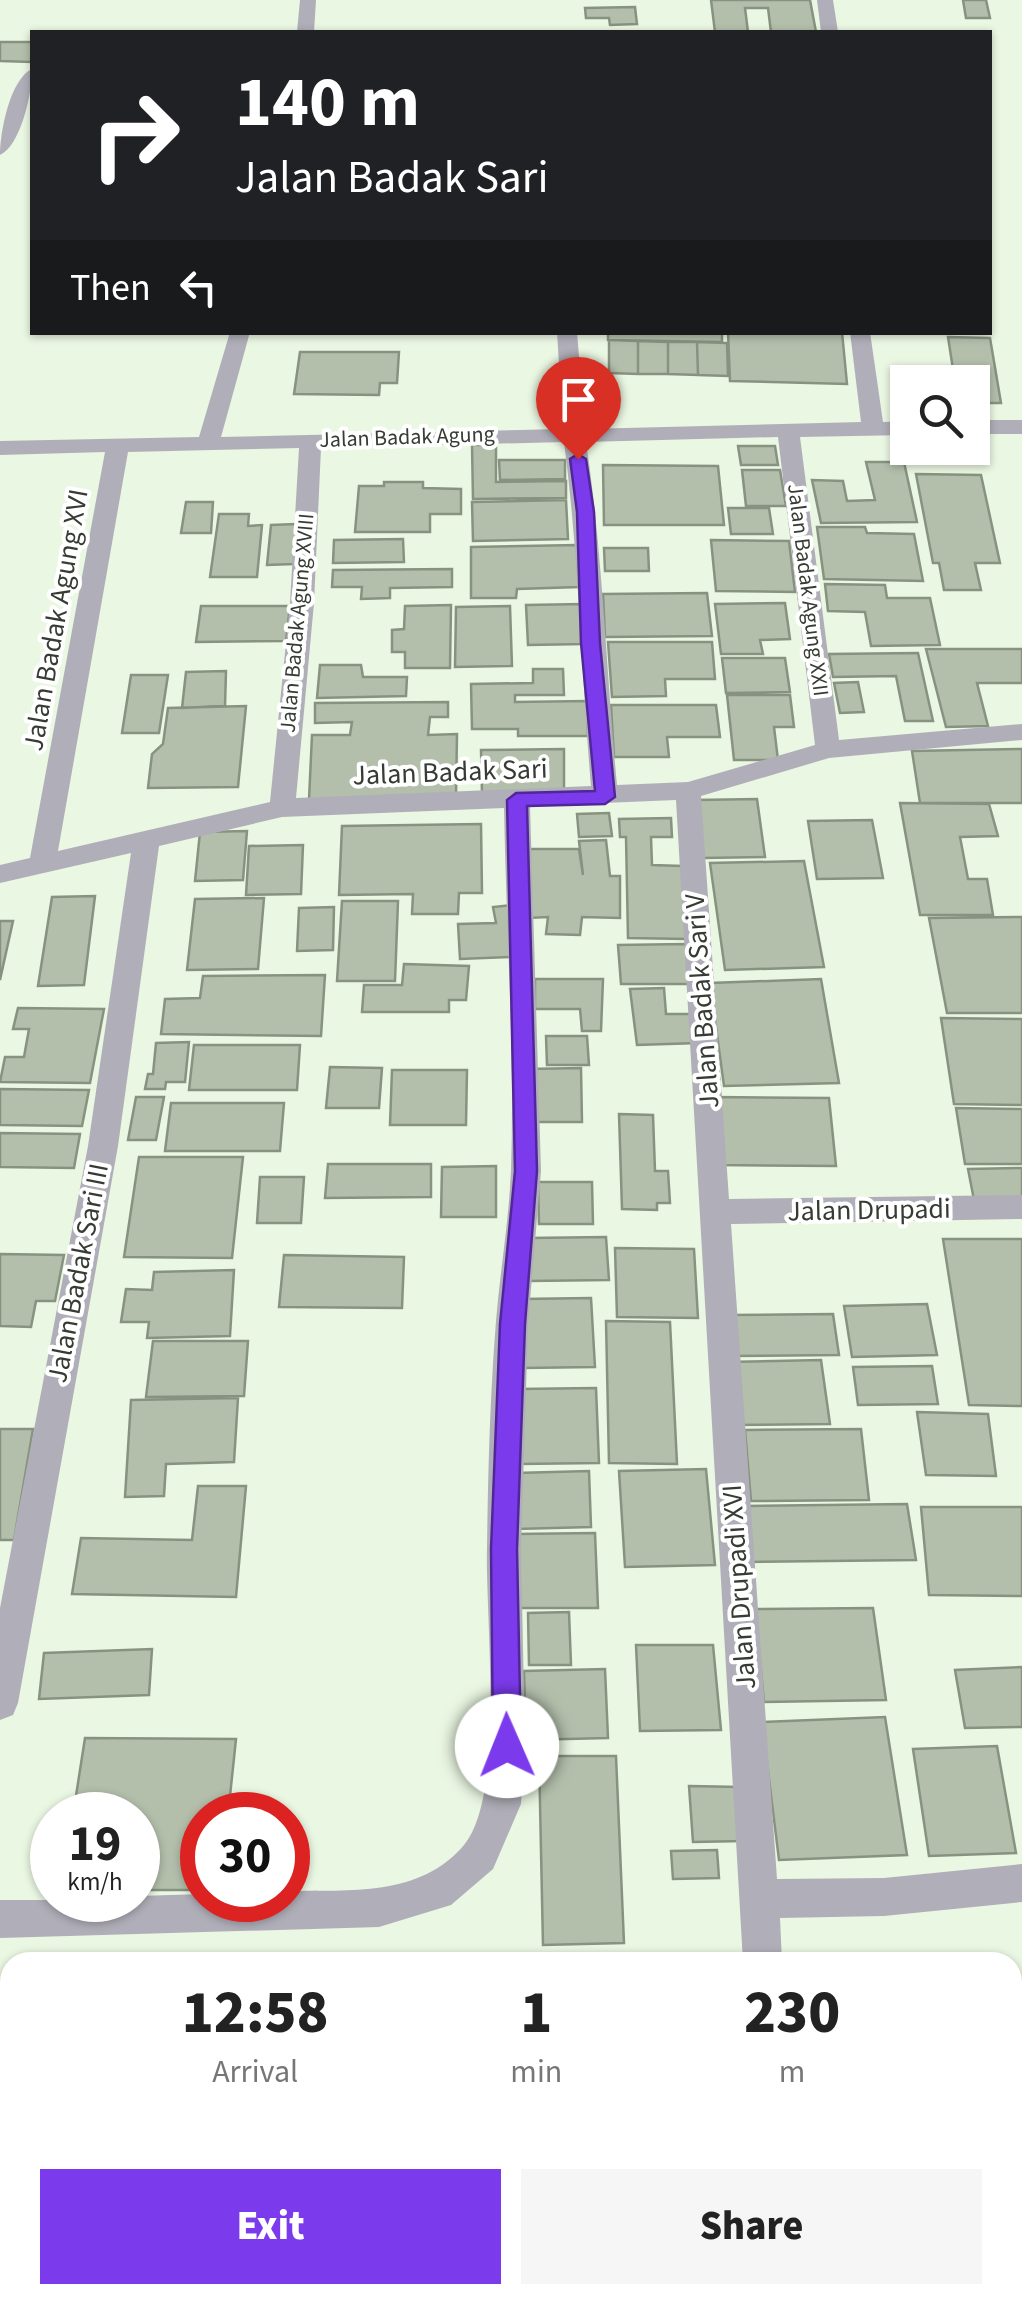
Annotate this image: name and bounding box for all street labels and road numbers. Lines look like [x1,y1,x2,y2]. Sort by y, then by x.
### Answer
street label: Jalan Badak Agung [319,418,495,456]
street label: Jalan Badak Agung XXII [779,482,837,698]
street label: Jalan Badak Agung XVI [13,486,99,754]
street label: Jalan Badak Agung XVIII [271,512,323,734]
street label: Jalan Badak Sari [352,749,548,795]
street label: Jalan Badak Sari V [675,892,729,1110]
street label: Jalan Badak Sari III [37,1160,119,1386]
street label: Jalan Drupadi [787,1189,951,1231]
street label: Jalan Drupadi XVI [712,1483,766,1691]

